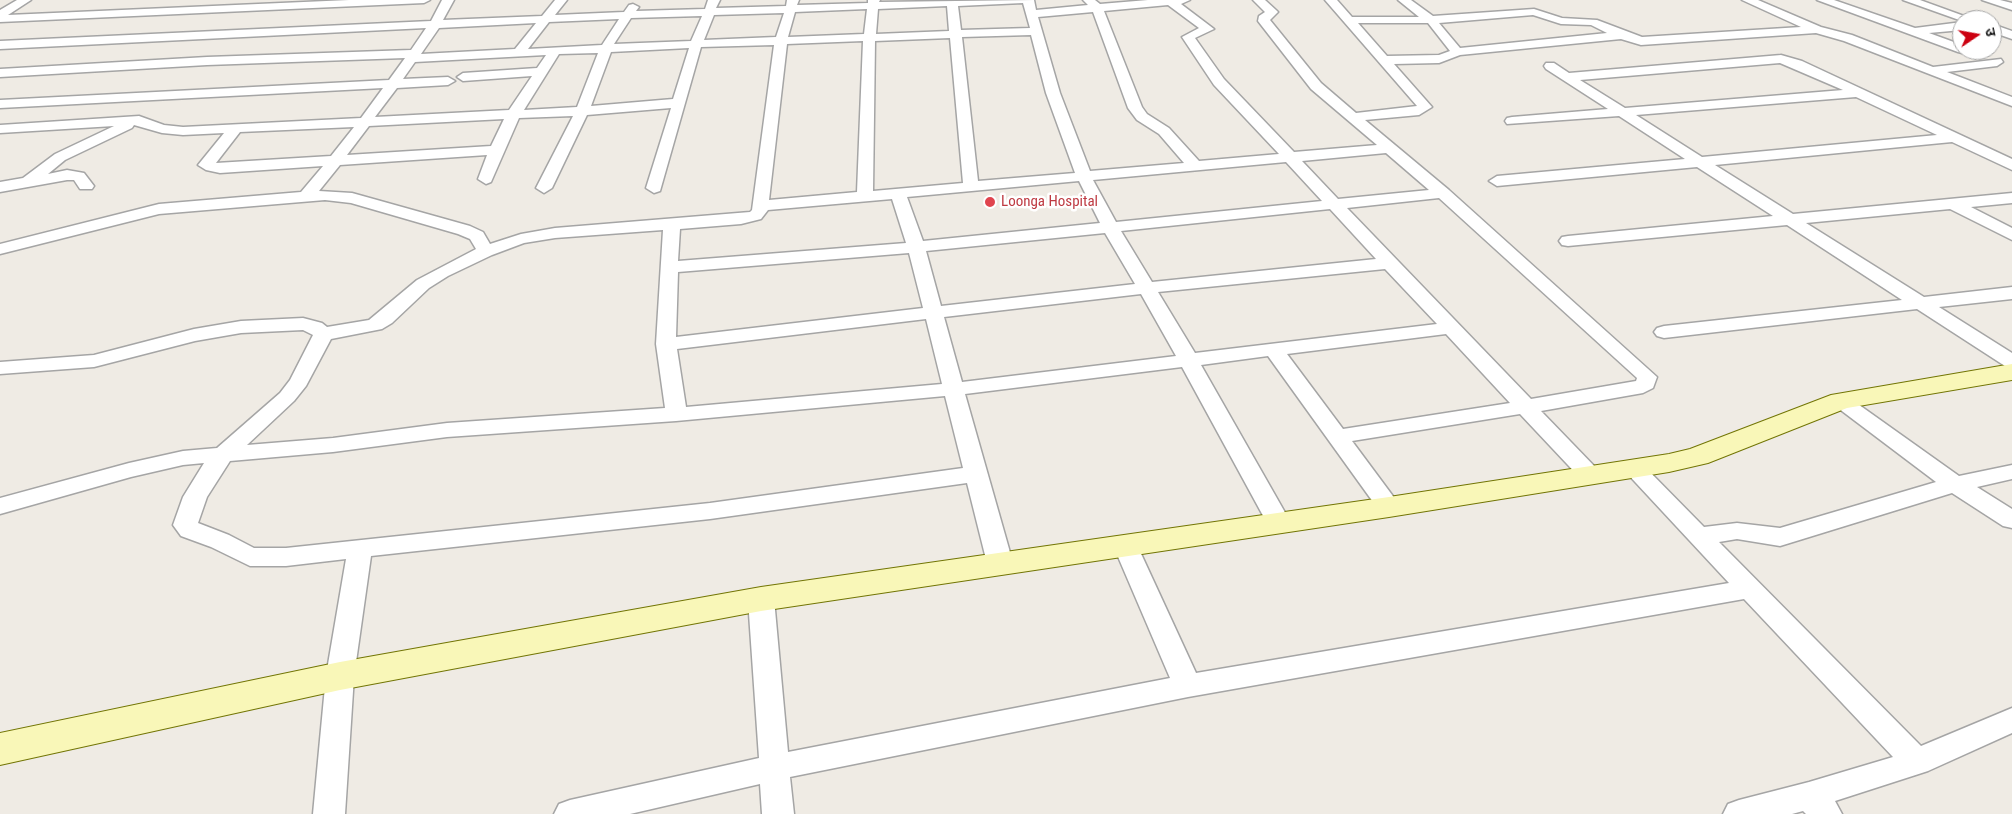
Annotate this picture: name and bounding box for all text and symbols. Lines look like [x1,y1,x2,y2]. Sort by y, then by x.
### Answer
north arrow [1952,10,2002,60]
text: उ [1982,26,1999,38]
place label: Loonga Hospital [1001,193,1098,211]
marker: Loonga Hospital [983,195,997,209]

